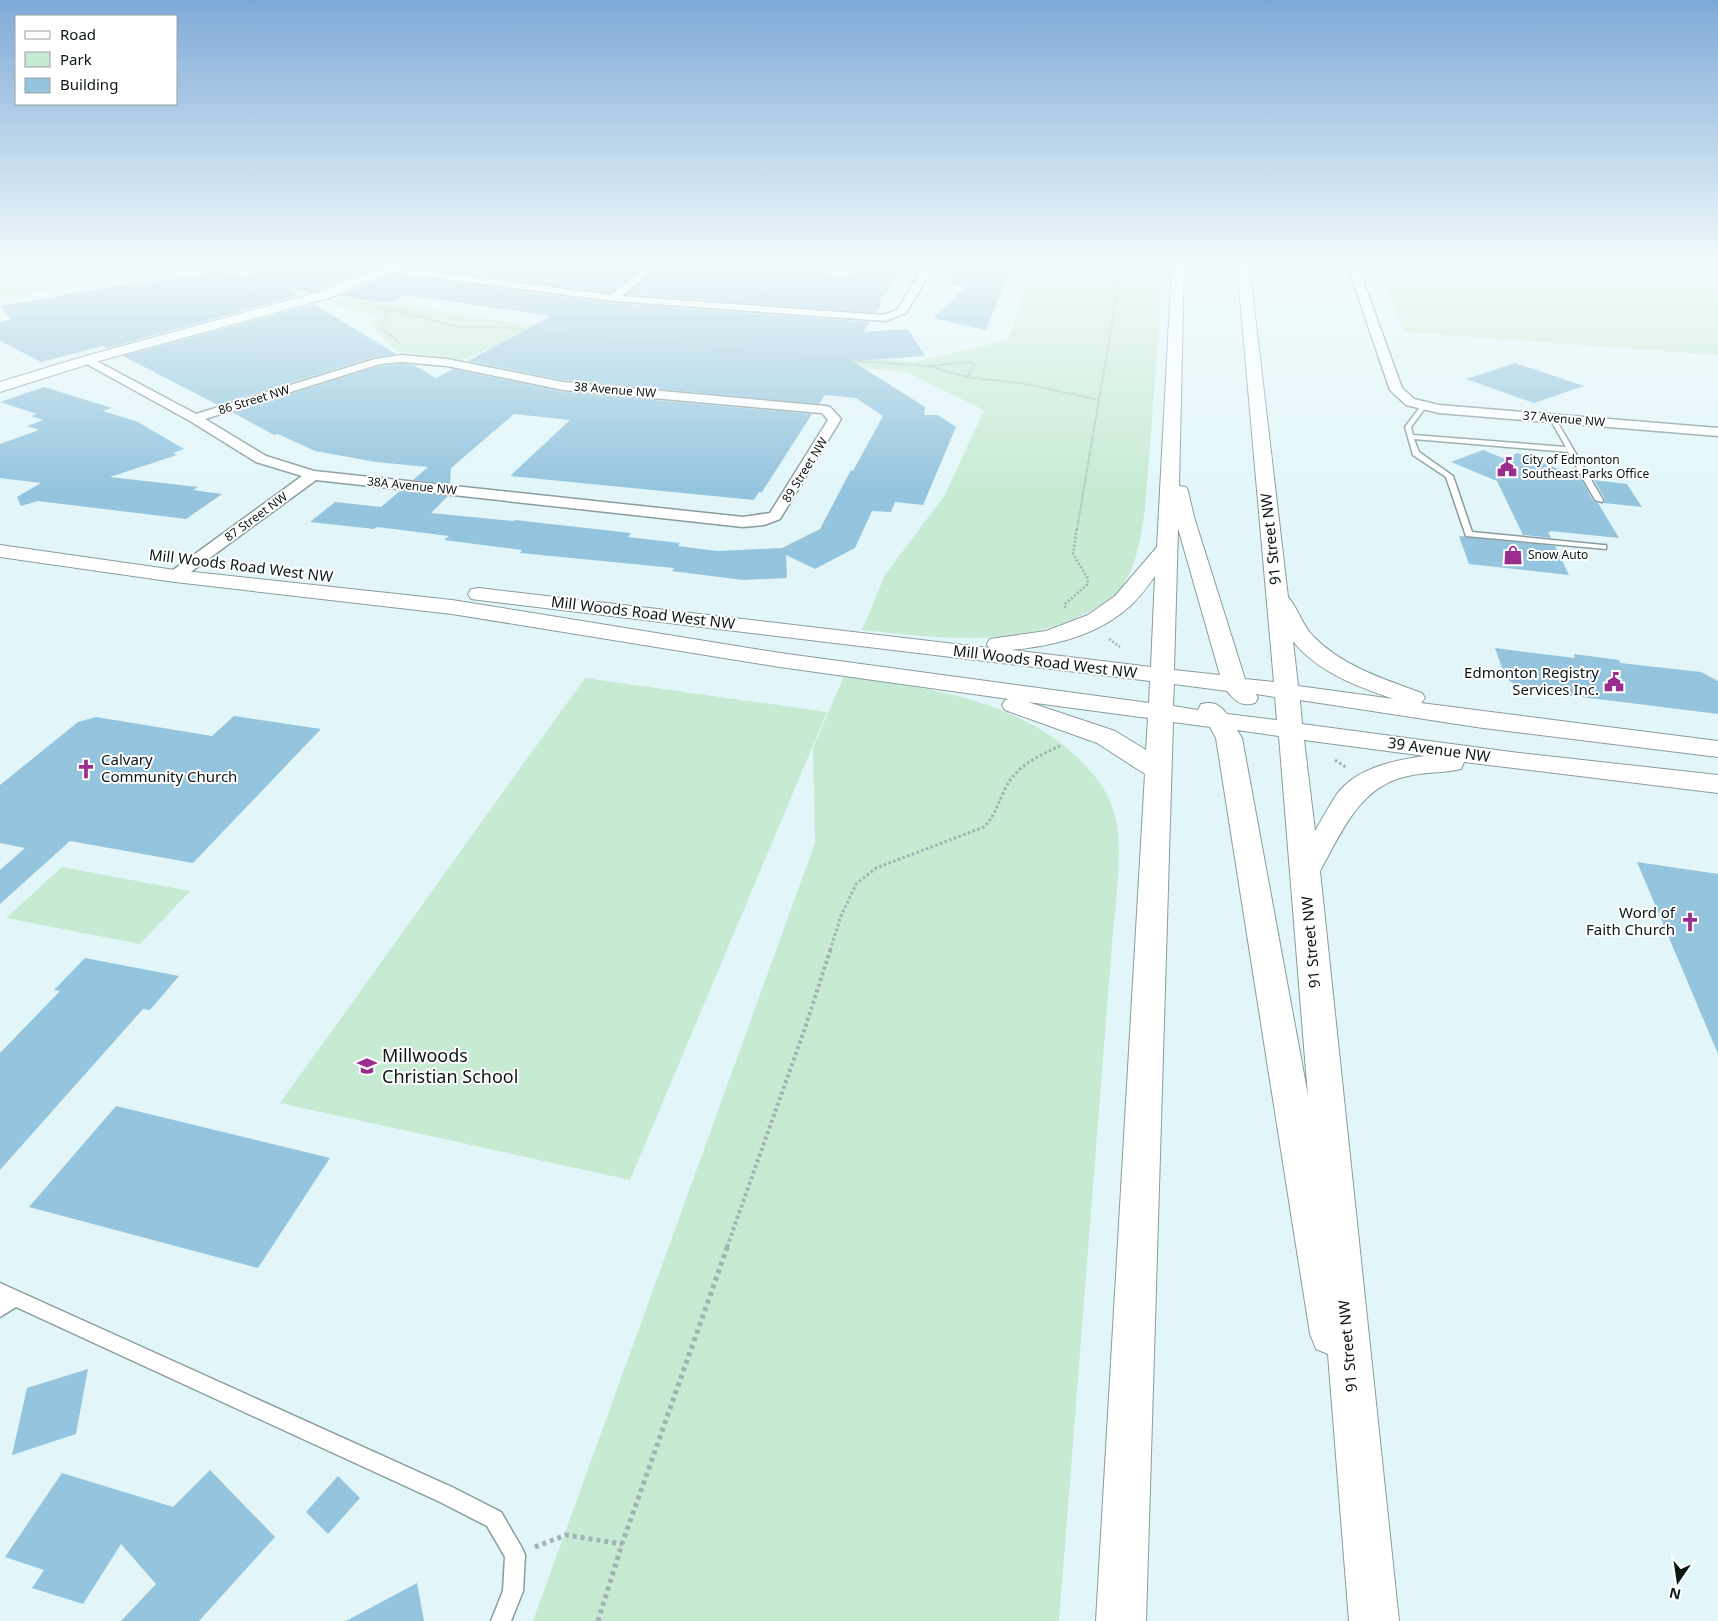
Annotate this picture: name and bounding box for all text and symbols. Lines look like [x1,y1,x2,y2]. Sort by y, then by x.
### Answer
legend [15,15,178,105]
text: Road [60,24,96,44]
text: Park [60,49,92,69]
text: Building [60,74,118,94]
street label: 38 Avenue NW [573,377,657,402]
street label: 86 Street NW [216,381,292,418]
street label: 37 Avenue NW [1522,406,1606,431]
street label: 89 Street NW [778,434,831,506]
place label: City of Edmonton Southeast Parks Office [1522,451,1649,482]
public building icon: City of Edmonton Southeast Parks Office [1496,456,1518,478]
street label: 38A Avenue NW [366,472,458,499]
street label: 87 Street NW [221,488,291,545]
street label: 91 Street NW [1255,492,1285,586]
street label: Mill Woods Road West NW [148,544,334,586]
shop icon: Snow Auto [1502,544,1524,566]
place label: Snow Auto [1528,546,1588,563]
street label: Mill Woods Road West NW [550,591,736,633]
street label: Mill Woods Road West NW [952,640,1138,682]
place label: Edmonton Registry Services Inc. [1464,662,1599,699]
public building icon: Edmonton Registry Services Inc. [1603,671,1625,693]
street label: 39 Avenue NW [1387,732,1492,766]
place label: Calvary Community Church [101,749,237,786]
church icon: Calvary Community Church [75,758,97,780]
street label: 91 Street NW [1296,895,1324,989]
place label: Word of Faith Church [1586,902,1676,939]
church icon: Word of Faith Church [1679,911,1701,933]
place label: Millwoods Christian School [382,1043,518,1088]
school or university icon: Millwoods Christian School [356,1055,378,1077]
street label: 91 Street NW [1333,1299,1361,1393]
north arrow [1653,1556,1703,1606]
text: N [1667,1584,1683,1605]

